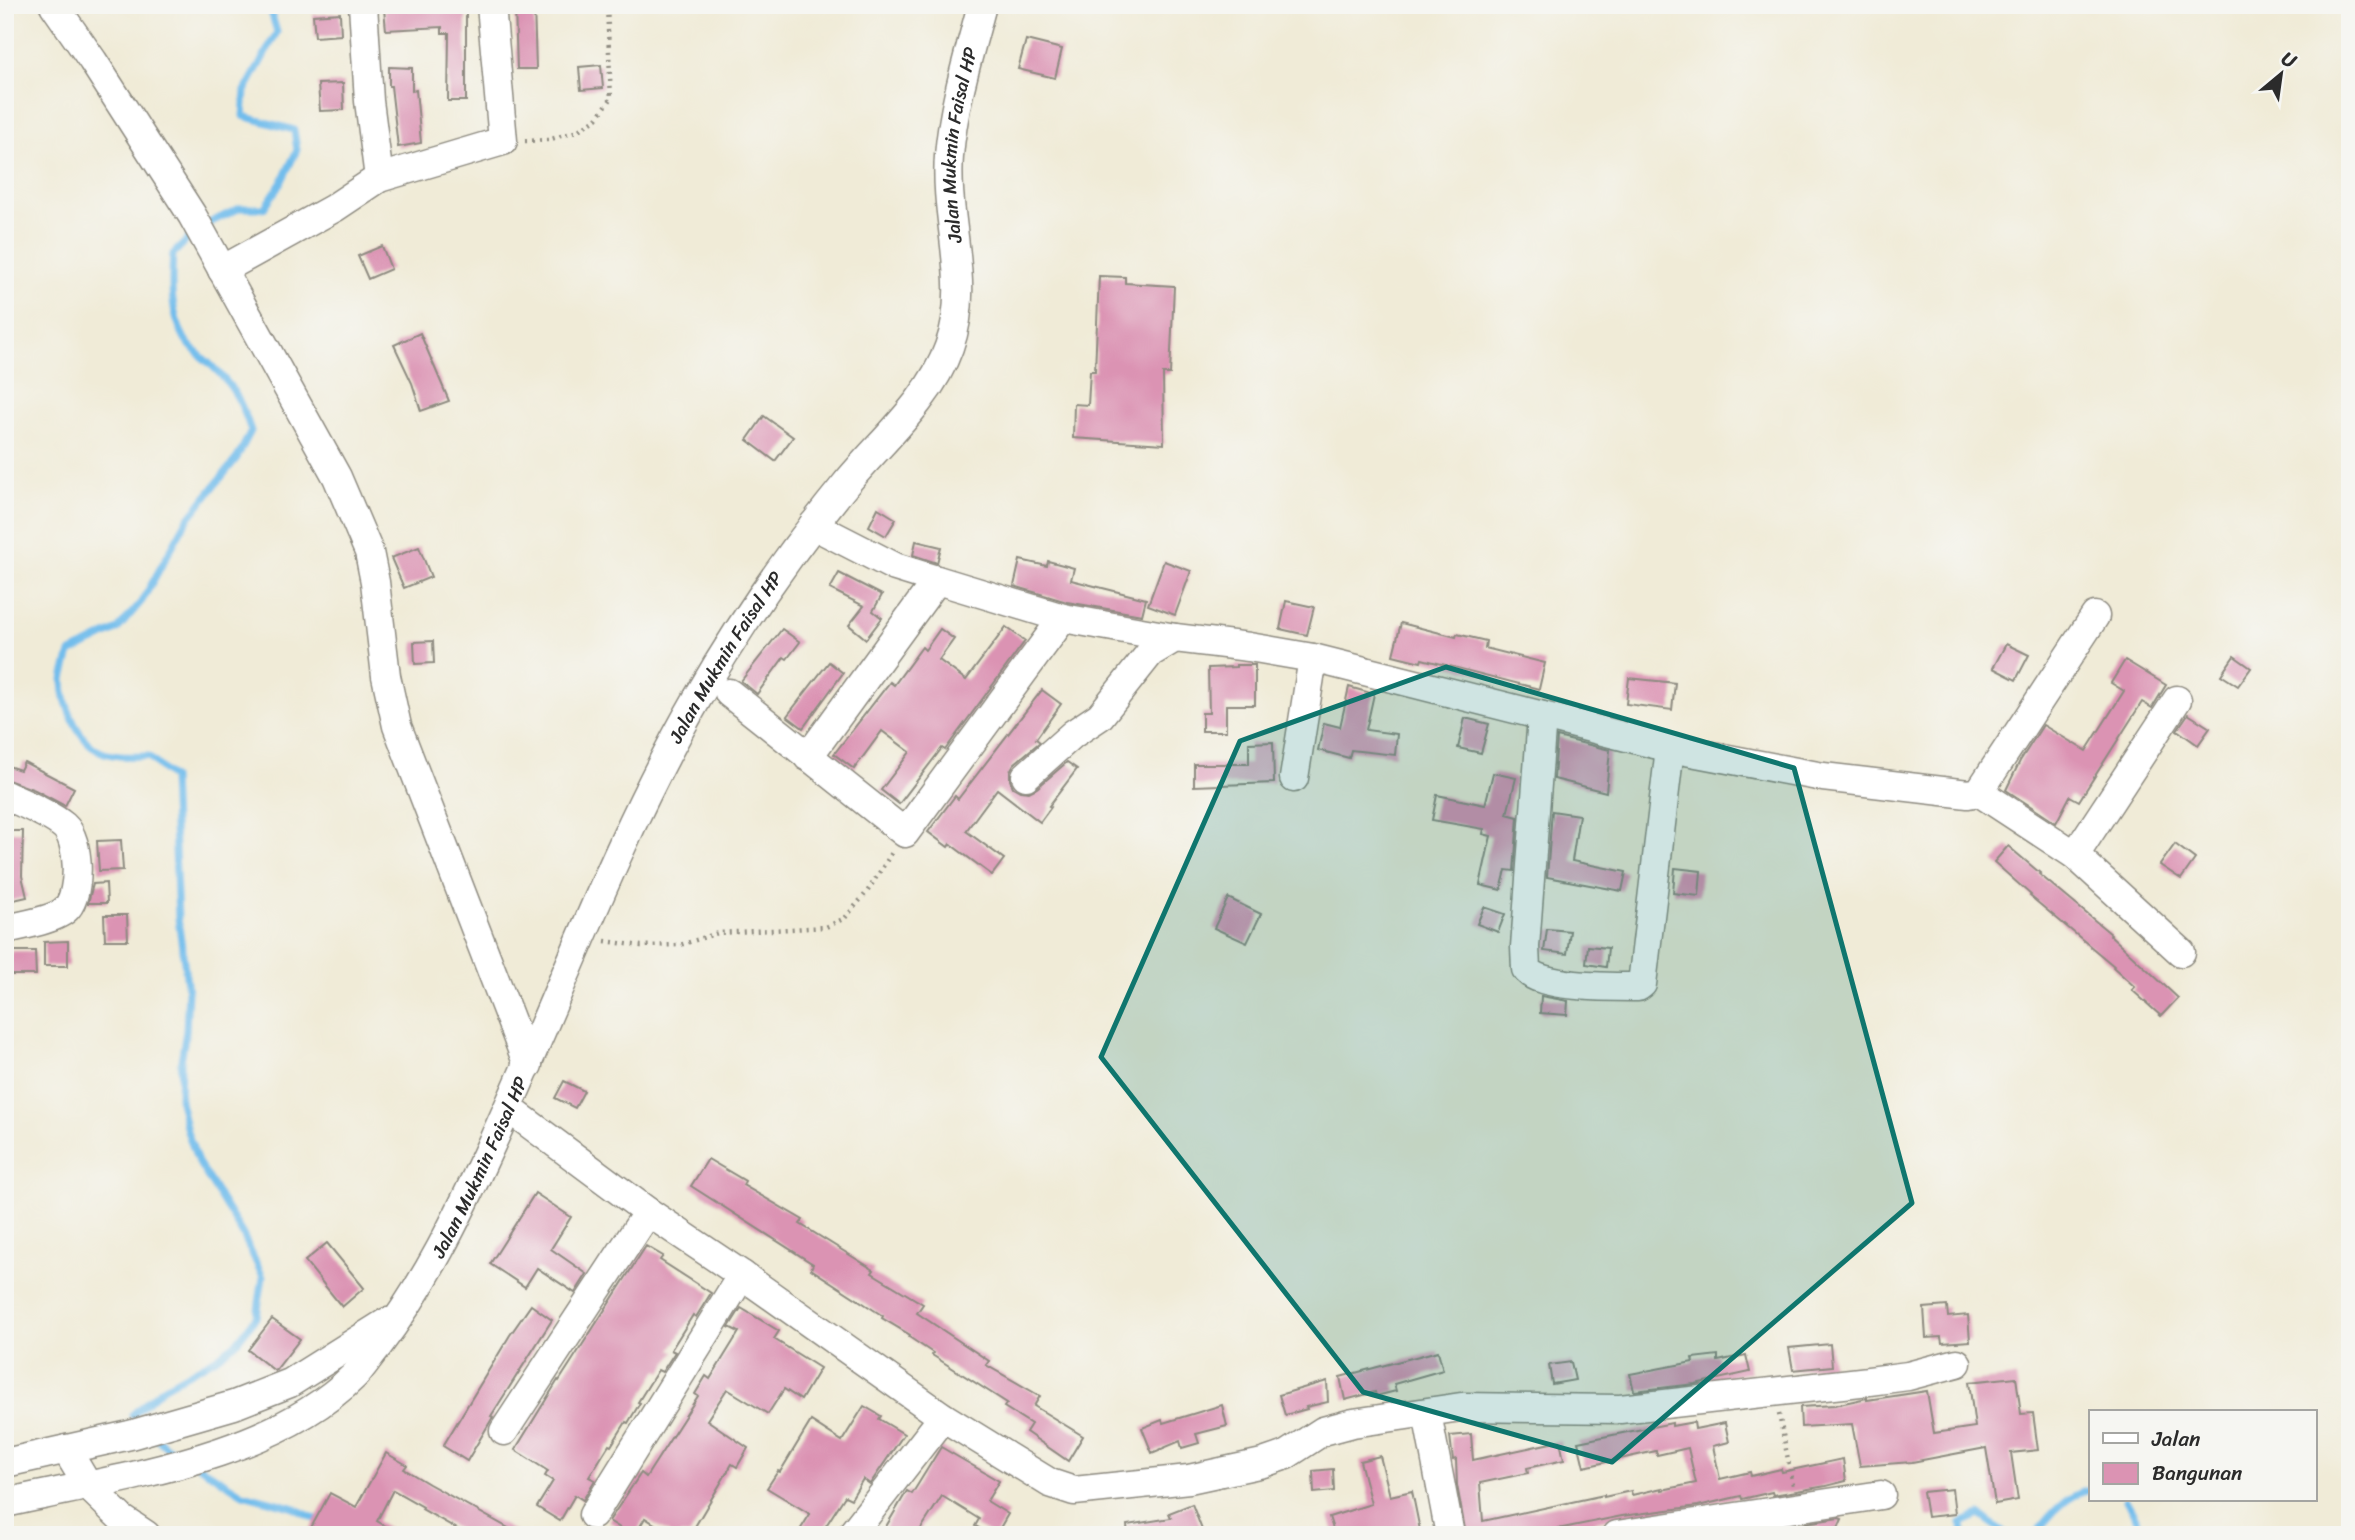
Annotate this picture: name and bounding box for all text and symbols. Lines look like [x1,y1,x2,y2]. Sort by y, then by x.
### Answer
north arrow [2246,38,2316,108]
text: U [2275,42,2304,78]
street label: Jalan Mukmin Faisal HP [932,43,986,246]
street label: Jalan Mukmin Faisal HP [659,564,791,750]
street label: Jalan Mukmin Faisal HP [421,1071,536,1265]
legend [2089,1410,2316,1502]
text: Jalan [2151,1420,2200,1458]
text: Bangunan [2152,1454,2242,1492]

